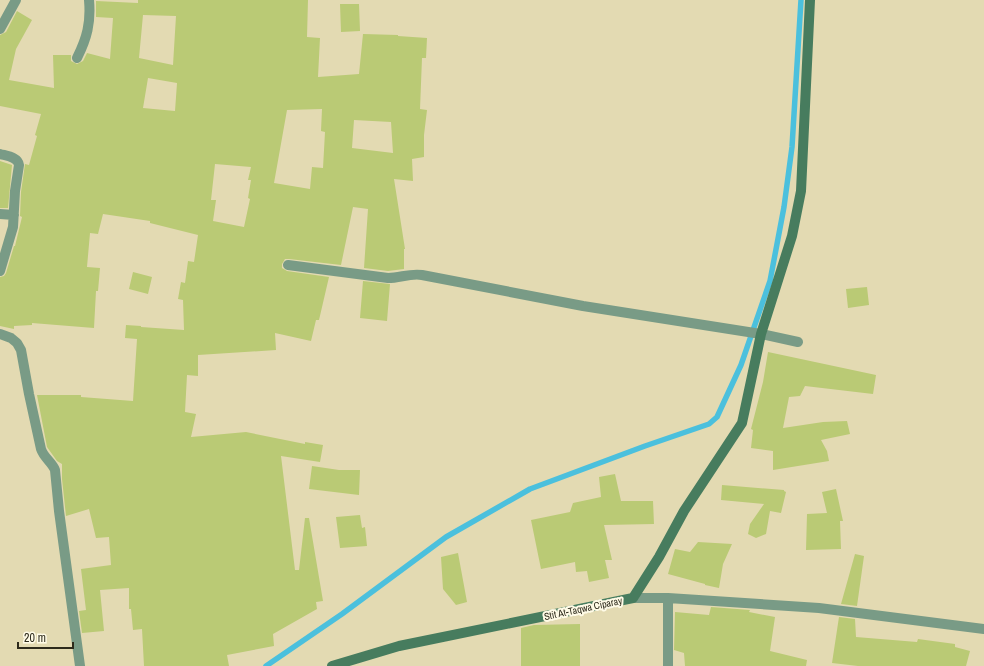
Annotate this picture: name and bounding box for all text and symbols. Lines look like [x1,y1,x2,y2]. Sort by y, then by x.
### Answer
street label: Stit At-Taqwa Ciparay [543,594,624,623]
scale bar [18,624,73,650]
text: 20 m [24,630,46,646]

